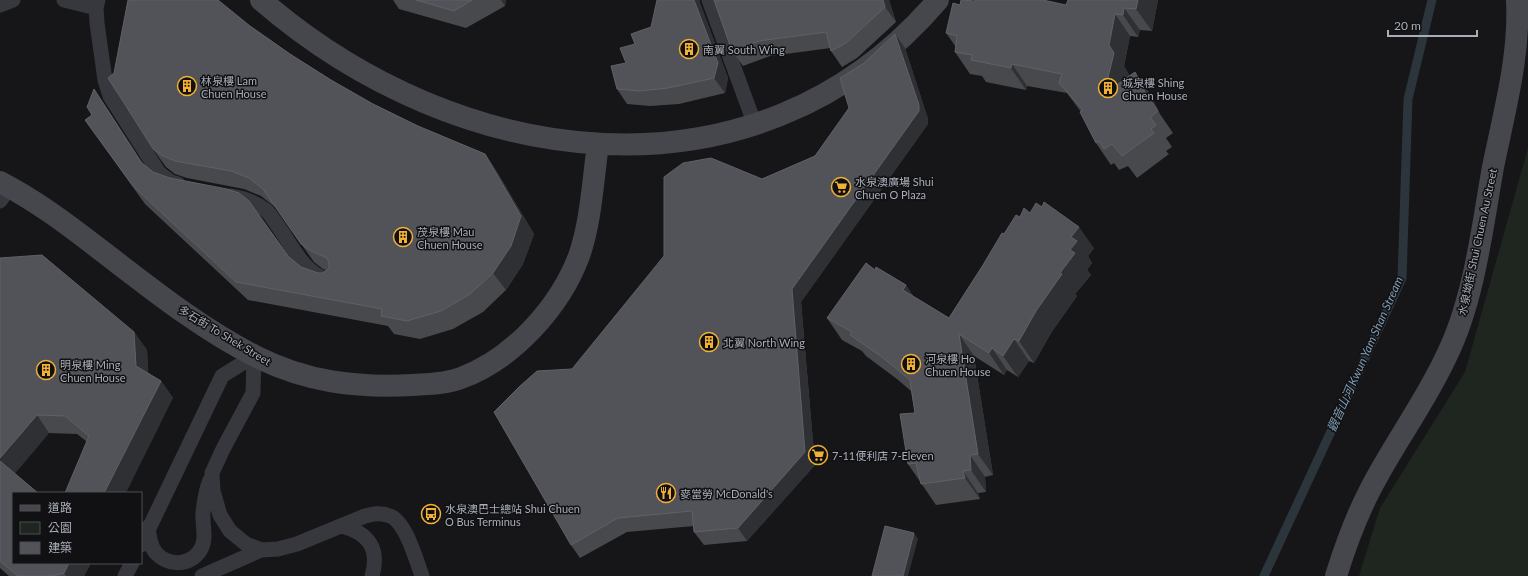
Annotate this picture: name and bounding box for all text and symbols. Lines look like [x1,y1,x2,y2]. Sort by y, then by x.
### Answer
scale bar [1388,12,1477,38]
text: 20 m [1394,18,1421,33]
building icon: 南翼 South Wing [678,38,700,60]
place label: 南翼 South Wing [703,43,785,56]
place label: 林泉樓 Lam Chuen House [201,74,267,100]
building icon: 林泉樓 Lam Chuen House [176,75,198,97]
place label: 城泉樓 Shing Chuen House [1122,76,1188,102]
building icon: 城泉樓 Shing Chuen House [1097,77,1119,99]
street label: 水泉坳街 Shui Chuen Au Street [1455,167,1499,317]
place label: 水泉澳廣場 Shui Chuen O Plaza [855,175,934,201]
supermarket icon: 水泉澳廣場 Shui Chuen O Plaza [830,176,852,198]
place label: 茂泉樓 Mau Chuen House [417,225,483,251]
building icon: 茂泉樓 Mau Chuen House [392,226,414,248]
water label: 觀音山河 Kwun Yam Shan Stream [1324,274,1406,434]
street label: 多石街 To Shek Street [177,302,273,368]
building icon: 北翼 North Wing [698,331,720,353]
place label: 北翼 North Wing [723,336,805,349]
place label: 河泉樓 Ho Chuen House [925,352,991,378]
building icon: 河泉樓 Ho Chuen House [900,353,922,375]
place label: 明泉樓 Ming Chuen House [60,358,126,384]
building icon: 明泉樓 Ming Chuen House [35,359,57,381]
supermarket icon: 7-11便利店 7-Eleven [807,444,829,466]
place label: 7-11便利店 7-Eleven [832,449,934,462]
restaurant icon: 麥當勞 McDonald's [655,482,677,504]
place label: 麥當勞 McDonald's [680,487,773,500]
legend [12,492,142,564]
text: 道路 [48,500,72,515]
place label: 水泉澳巴士總站 Shui Chuen O Bus Terminus [445,502,580,528]
bus stop icon: 水泉澳巴士總站 Shui Chuen O Bus Terminus [420,503,442,525]
text: 公園 [48,520,72,535]
text: 建築 [48,540,72,555]

